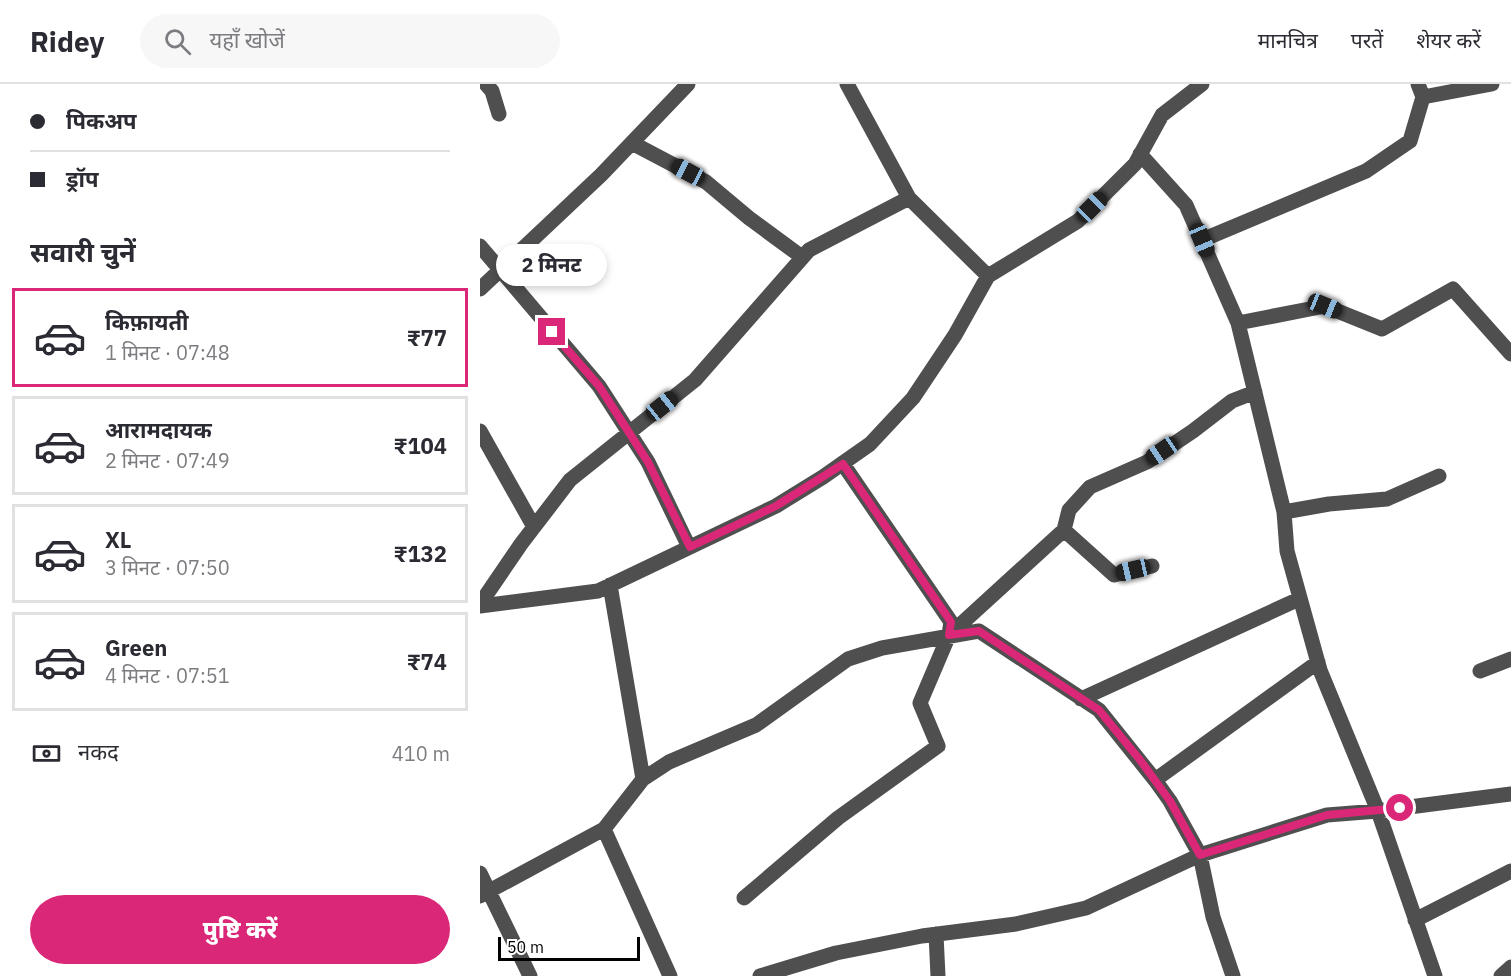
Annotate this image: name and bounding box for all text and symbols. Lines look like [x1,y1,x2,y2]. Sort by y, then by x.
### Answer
search box [140,14,560,68]
text: Ridey [30,23,104,60]
icon: search [161,25,194,58]
text: यहाँ खोजें [209,25,285,54]
text: मानचित्र [1258,26,1318,54]
text: परतें [1351,26,1383,54]
text: शेयर करें [1416,26,1481,54]
text: पिकअप [66,106,137,135]
car [668,156,708,188]
text: ड्रॉप [66,164,99,193]
car [1073,188,1111,226]
car [1187,220,1217,260]
text: सवारी चुनें [30,234,136,269]
callout: 2 मिनट [496,245,608,287]
text: 2 मिनट [522,251,581,278]
car [1305,291,1345,321]
text: किफ़ायती [105,307,189,336]
icon: car [33,311,87,365]
route end [538,318,565,345]
text: ₹77 [407,323,447,352]
text: 1 मिनट · 07:48 [105,339,230,366]
car [642,388,682,424]
text: आरामदायक [105,415,212,444]
icon: car [33,419,87,473]
text: ₹104 [394,431,447,460]
car [1142,433,1182,469]
text: 2 मिनट · 07:49 [105,447,230,474]
text: XL [105,525,131,554]
icon: car [33,527,87,581]
text: ₹132 [394,539,447,568]
text: 3 मिनट · 07:50 [105,554,230,581]
car [1113,557,1153,583]
text: Green [105,633,167,662]
icon: car [33,635,87,689]
text: ₹74 [407,647,447,676]
text: 4 मिनट · 07:51 [105,662,230,689]
icon: cash [30,737,63,770]
text: नकद [78,737,119,766]
text: 410 m [392,740,450,767]
route start [1386,794,1413,821]
button: पुष्टि करें [30,895,450,964]
scale bar [498,934,640,962]
text: 50 m [507,937,544,957]

